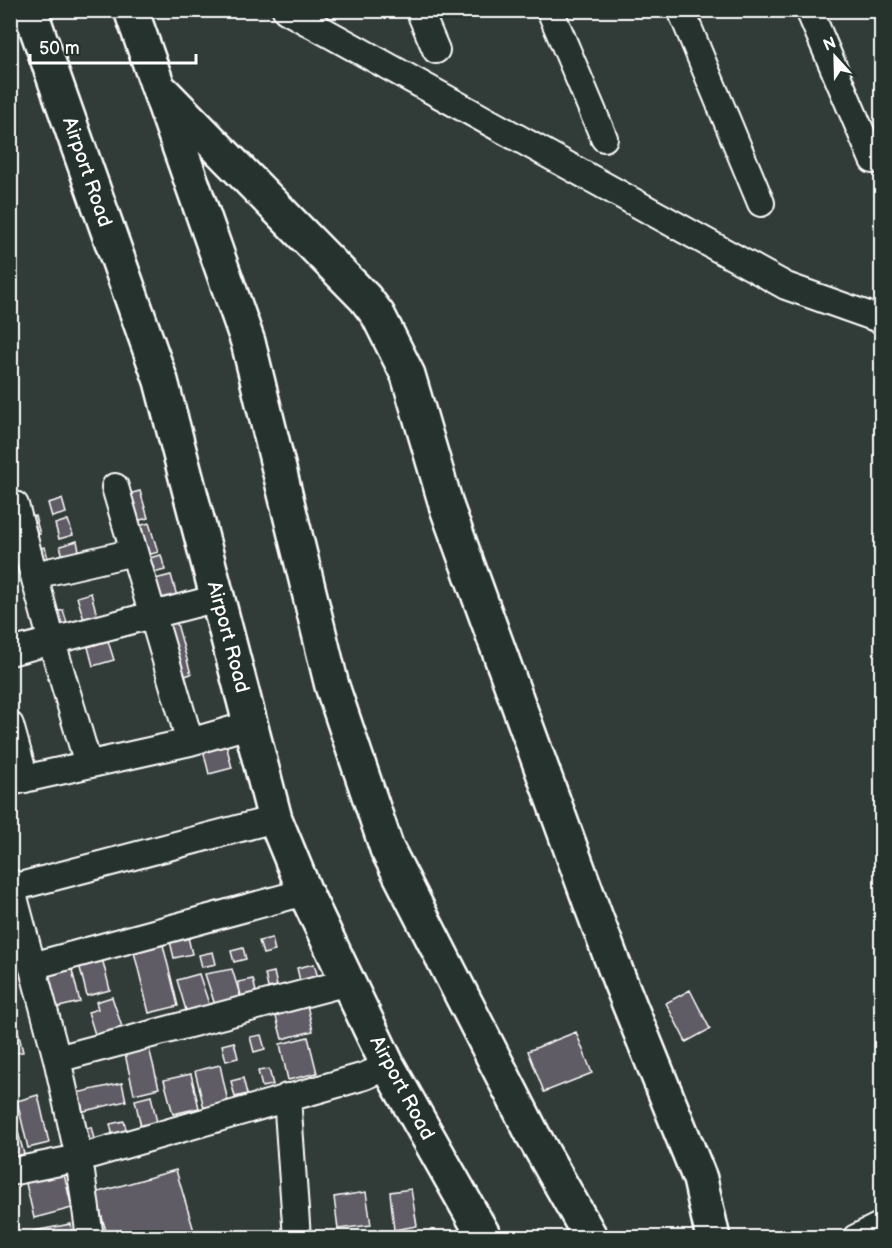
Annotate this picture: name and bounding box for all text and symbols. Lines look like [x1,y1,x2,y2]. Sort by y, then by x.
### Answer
scale bar [30,27,196,65]
north arrow [805,27,865,87]
text: N [821,33,839,56]
text: 50 m [39,38,80,59]
street label: Airport Road [57,114,117,230]
street label: Airport Road [202,579,254,695]
street label: Airport Road [365,1032,439,1144]

